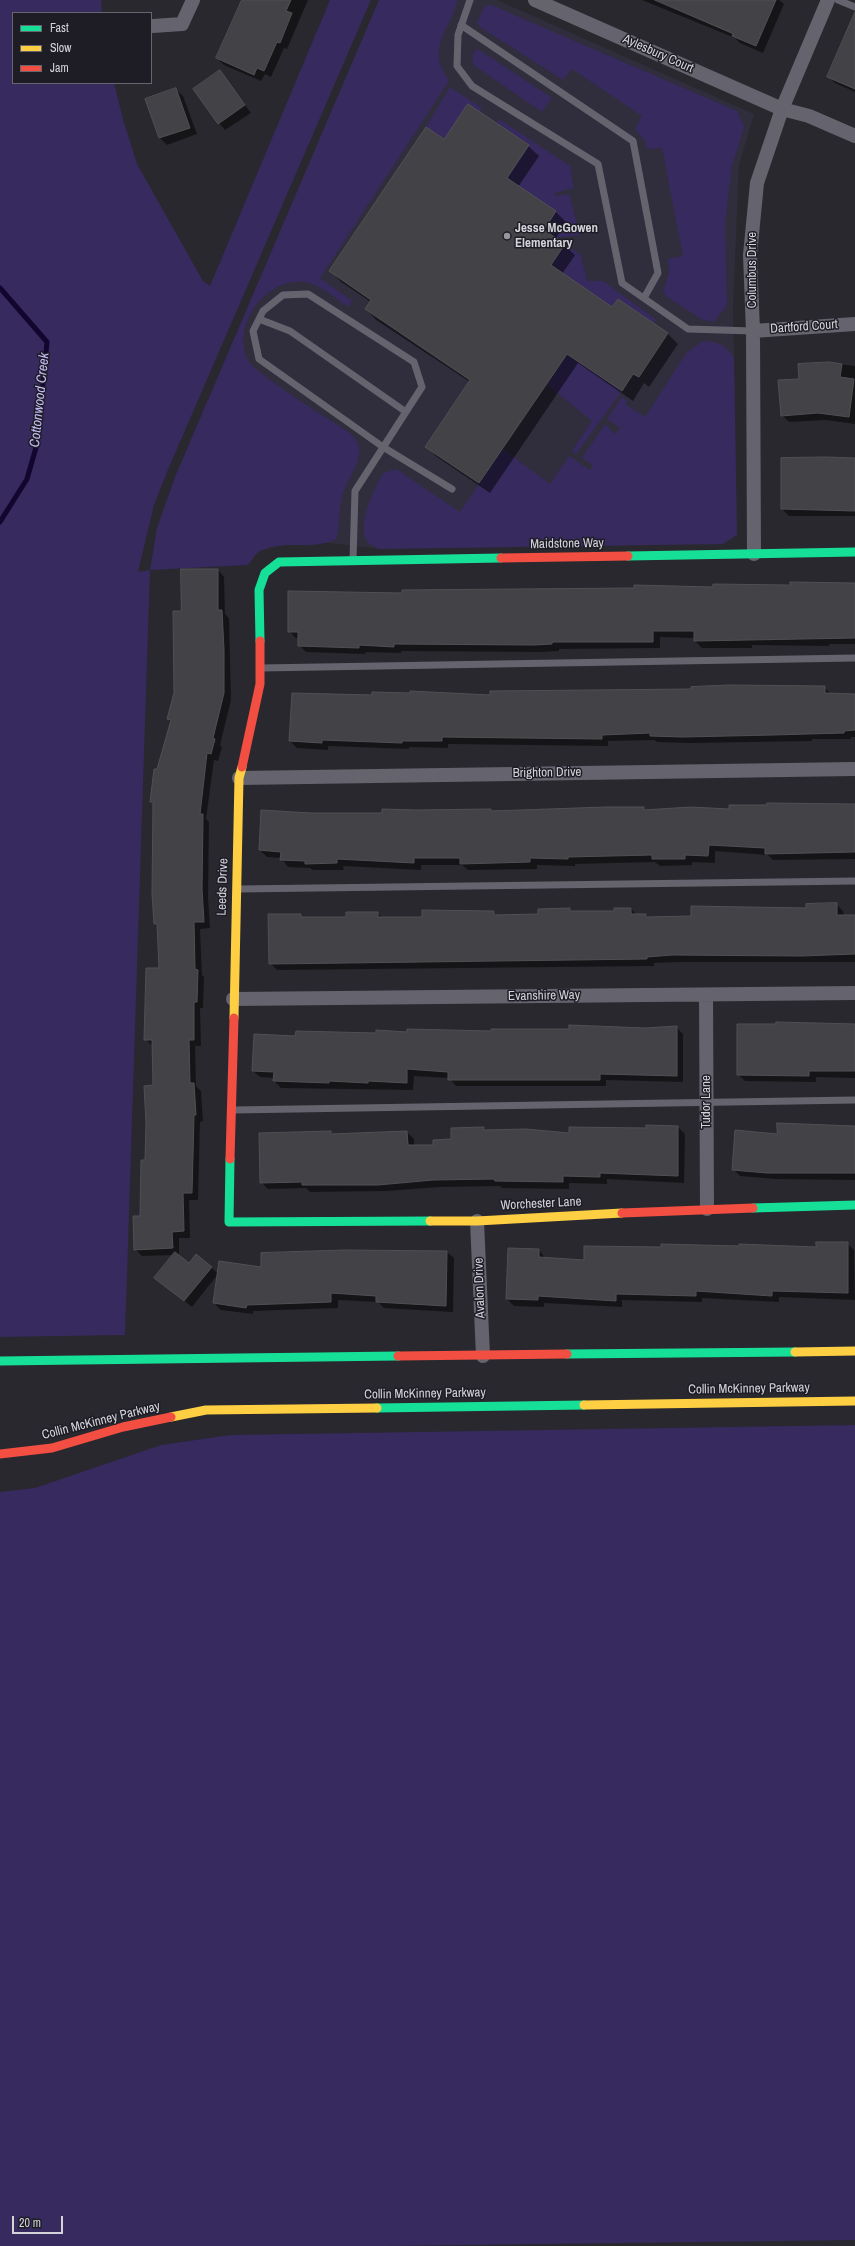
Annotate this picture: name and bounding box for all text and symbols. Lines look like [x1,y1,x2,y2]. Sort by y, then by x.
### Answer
legend [12,12,152,84]
text: Fast [50,20,69,36]
street label: Aylesbury Court [620,31,696,77]
text: Slow [50,40,71,56]
text: Jam [50,60,69,76]
place label: Jesse McGowen Elementary [515,221,598,252]
marker: Jesse McGowen Elementary [502,231,512,241]
street label: Columbus Drive [745,232,761,308]
street label: Dartford Court [770,317,838,337]
water label: Cottonwood Creek [27,352,53,448]
street label: Maidstone Way [530,536,604,552]
street label: Brighton Drive [513,765,581,781]
street label: Leeds Drive [214,858,232,916]
street label: Evanshire Way [508,988,580,1004]
street label: Tudor Lane [699,1075,715,1129]
street label: Worchester Lane [500,1194,582,1214]
street label: Avalon Drive [471,1257,489,1319]
street label: Collin McKinney Parkway [688,1380,810,1398]
street label: Collin McKinney Parkway [364,1385,486,1403]
street label: Collin McKinney Parkway [40,1399,162,1443]
scale bar [14,2208,65,2234]
text: 20 m [19,2215,41,2231]

